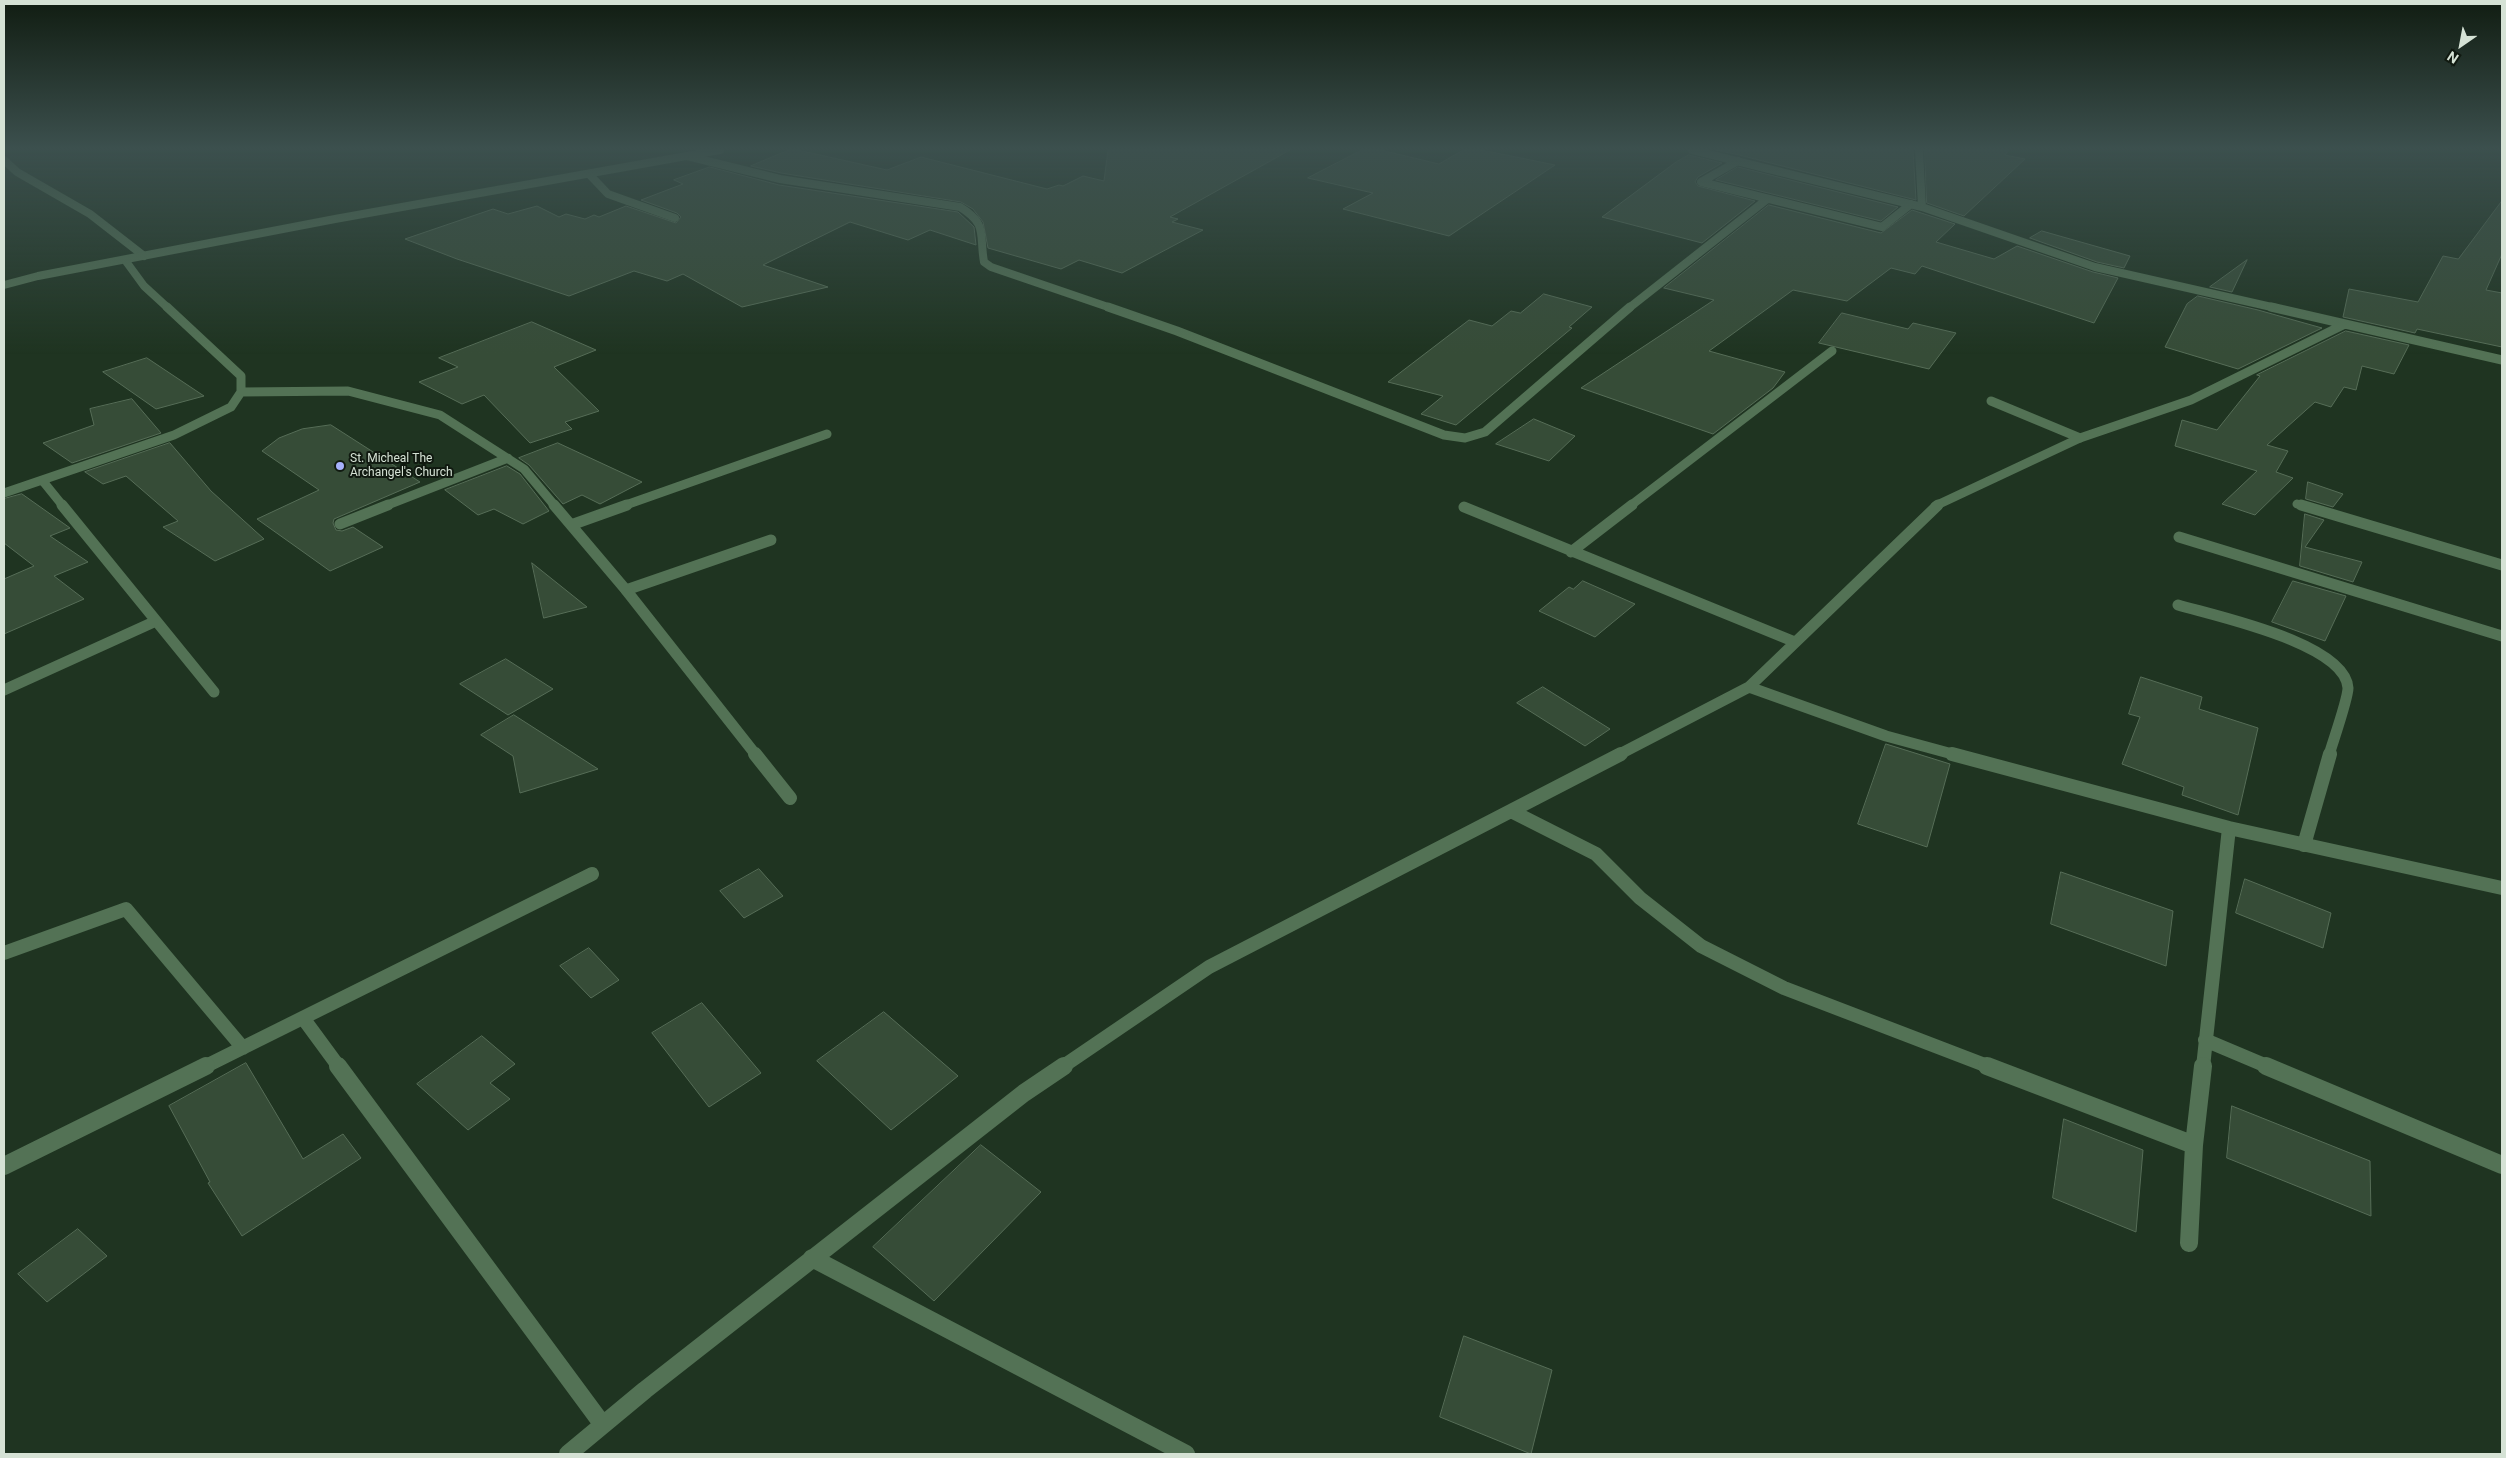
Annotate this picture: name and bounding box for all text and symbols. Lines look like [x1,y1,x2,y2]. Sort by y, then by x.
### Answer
north arrow [2436,20,2486,70]
text: N [2444,48,2461,67]
place label: St. Micheal The Archangel's Church [350,452,453,480]
marker: St. Micheal The Archangel's Church [334,460,346,472]

